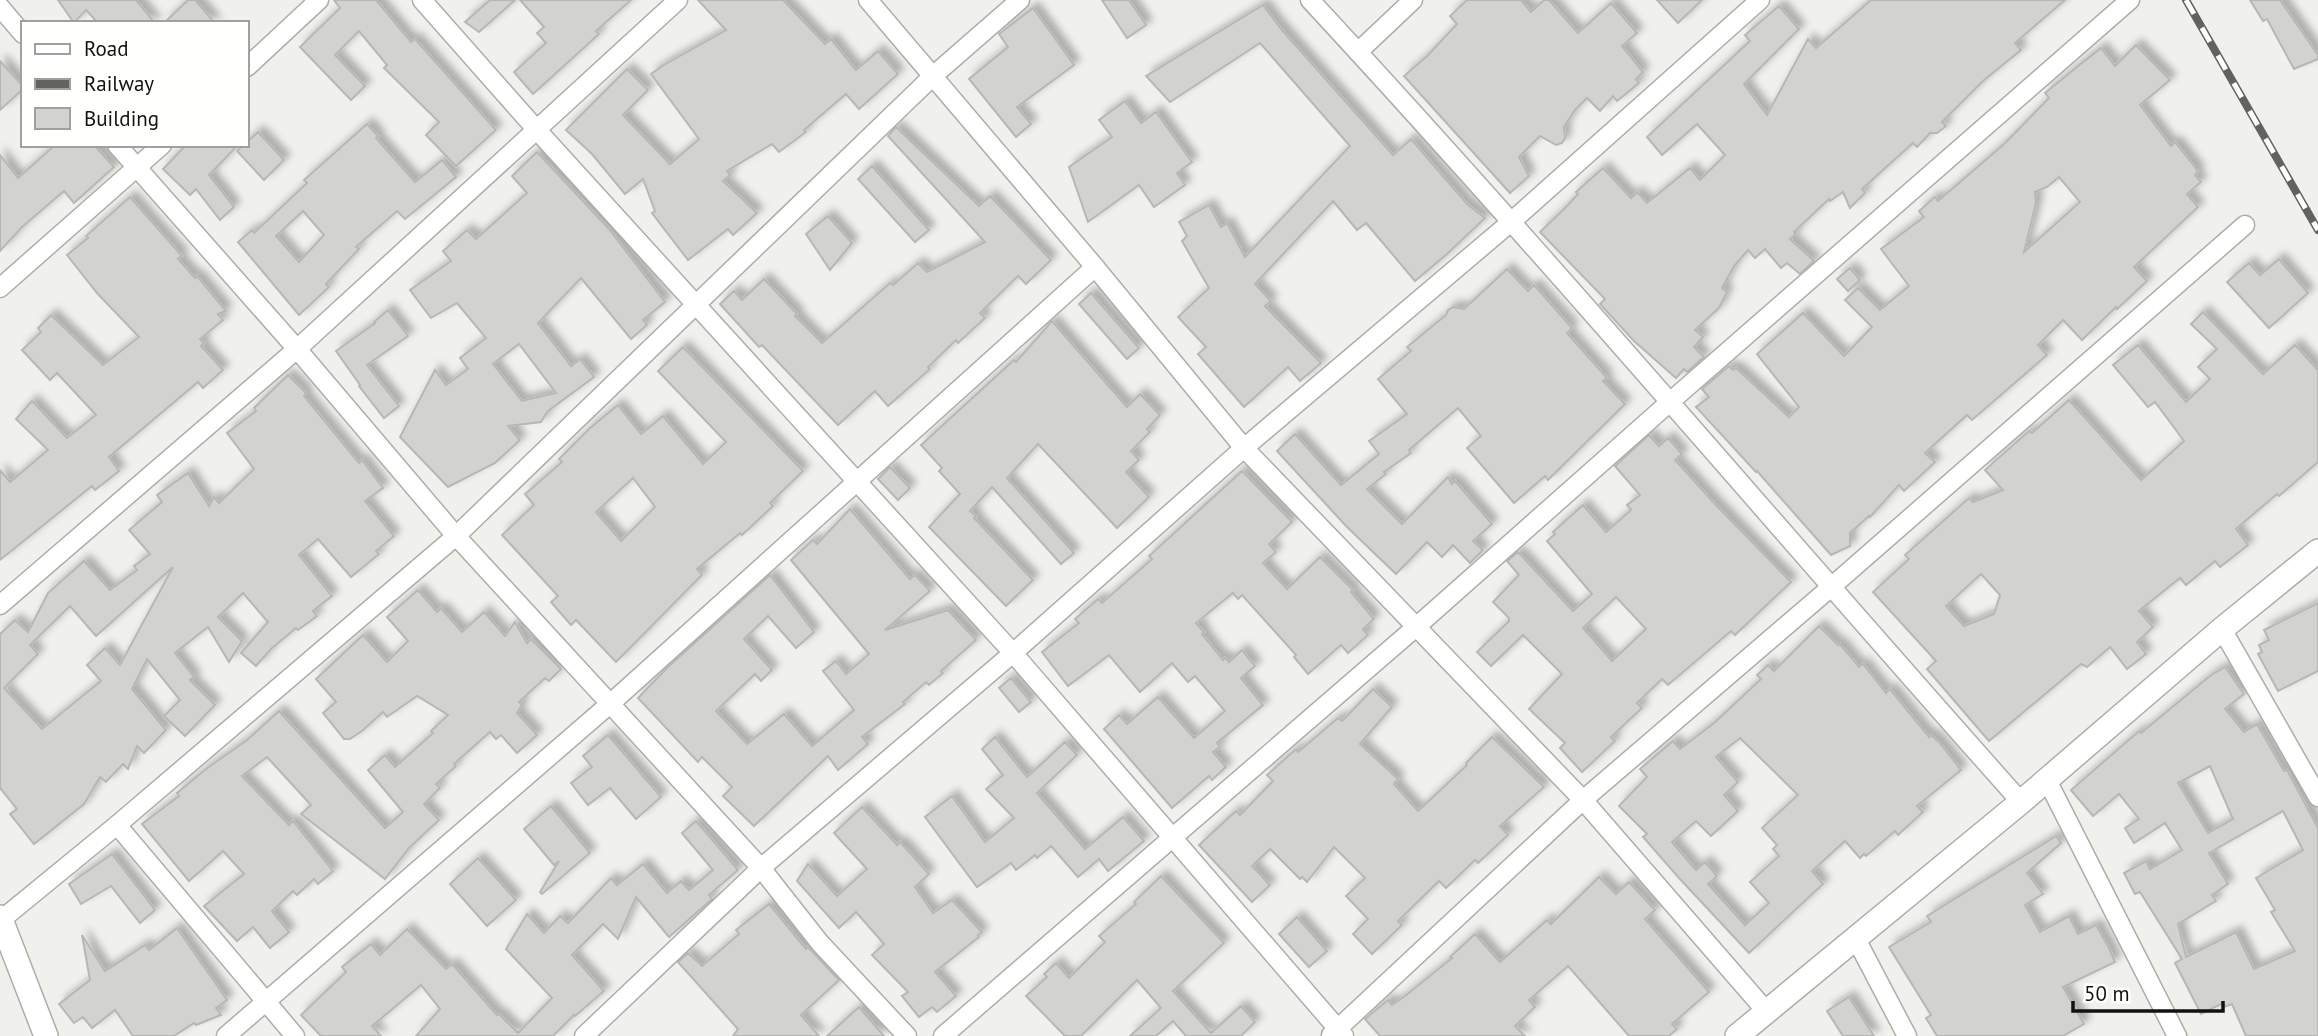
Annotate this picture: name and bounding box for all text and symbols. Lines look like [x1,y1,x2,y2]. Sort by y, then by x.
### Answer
legend [21,21,248,147]
text: Road [84,35,128,62]
text: Railway [84,70,154,97]
text: Building [84,105,159,132]
scale bar [2073,970,2224,1014]
text: 50 m [2084,980,2130,1007]

